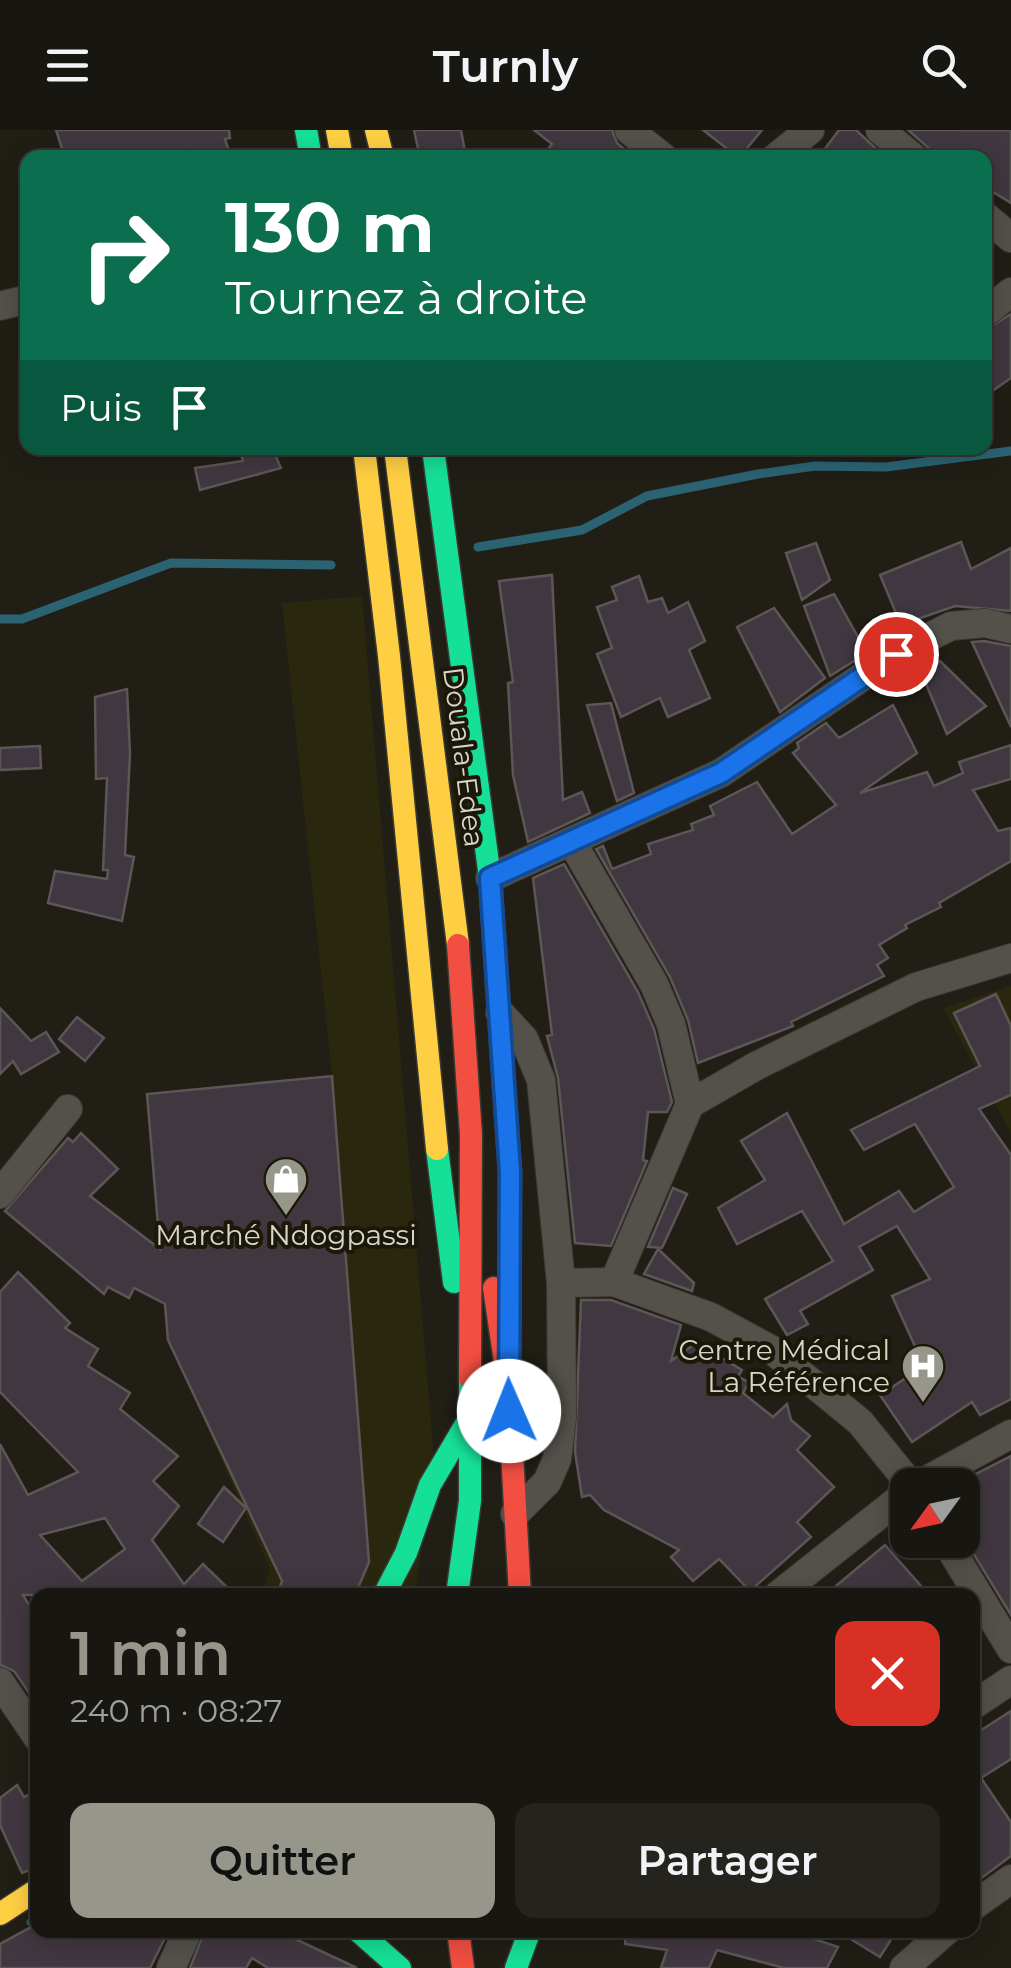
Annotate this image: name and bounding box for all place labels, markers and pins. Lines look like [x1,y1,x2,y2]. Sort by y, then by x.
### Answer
pin [854,612,939,697]
shop icon: Marché Ndogpassi [263,1156,309,1217]
place label: Marché Ndogpassi [155,1218,417,1252]
place label: Centre Médical La Référence [678,1333,890,1399]
hospital icon: Centre Médical La Référence [900,1343,946,1404]

